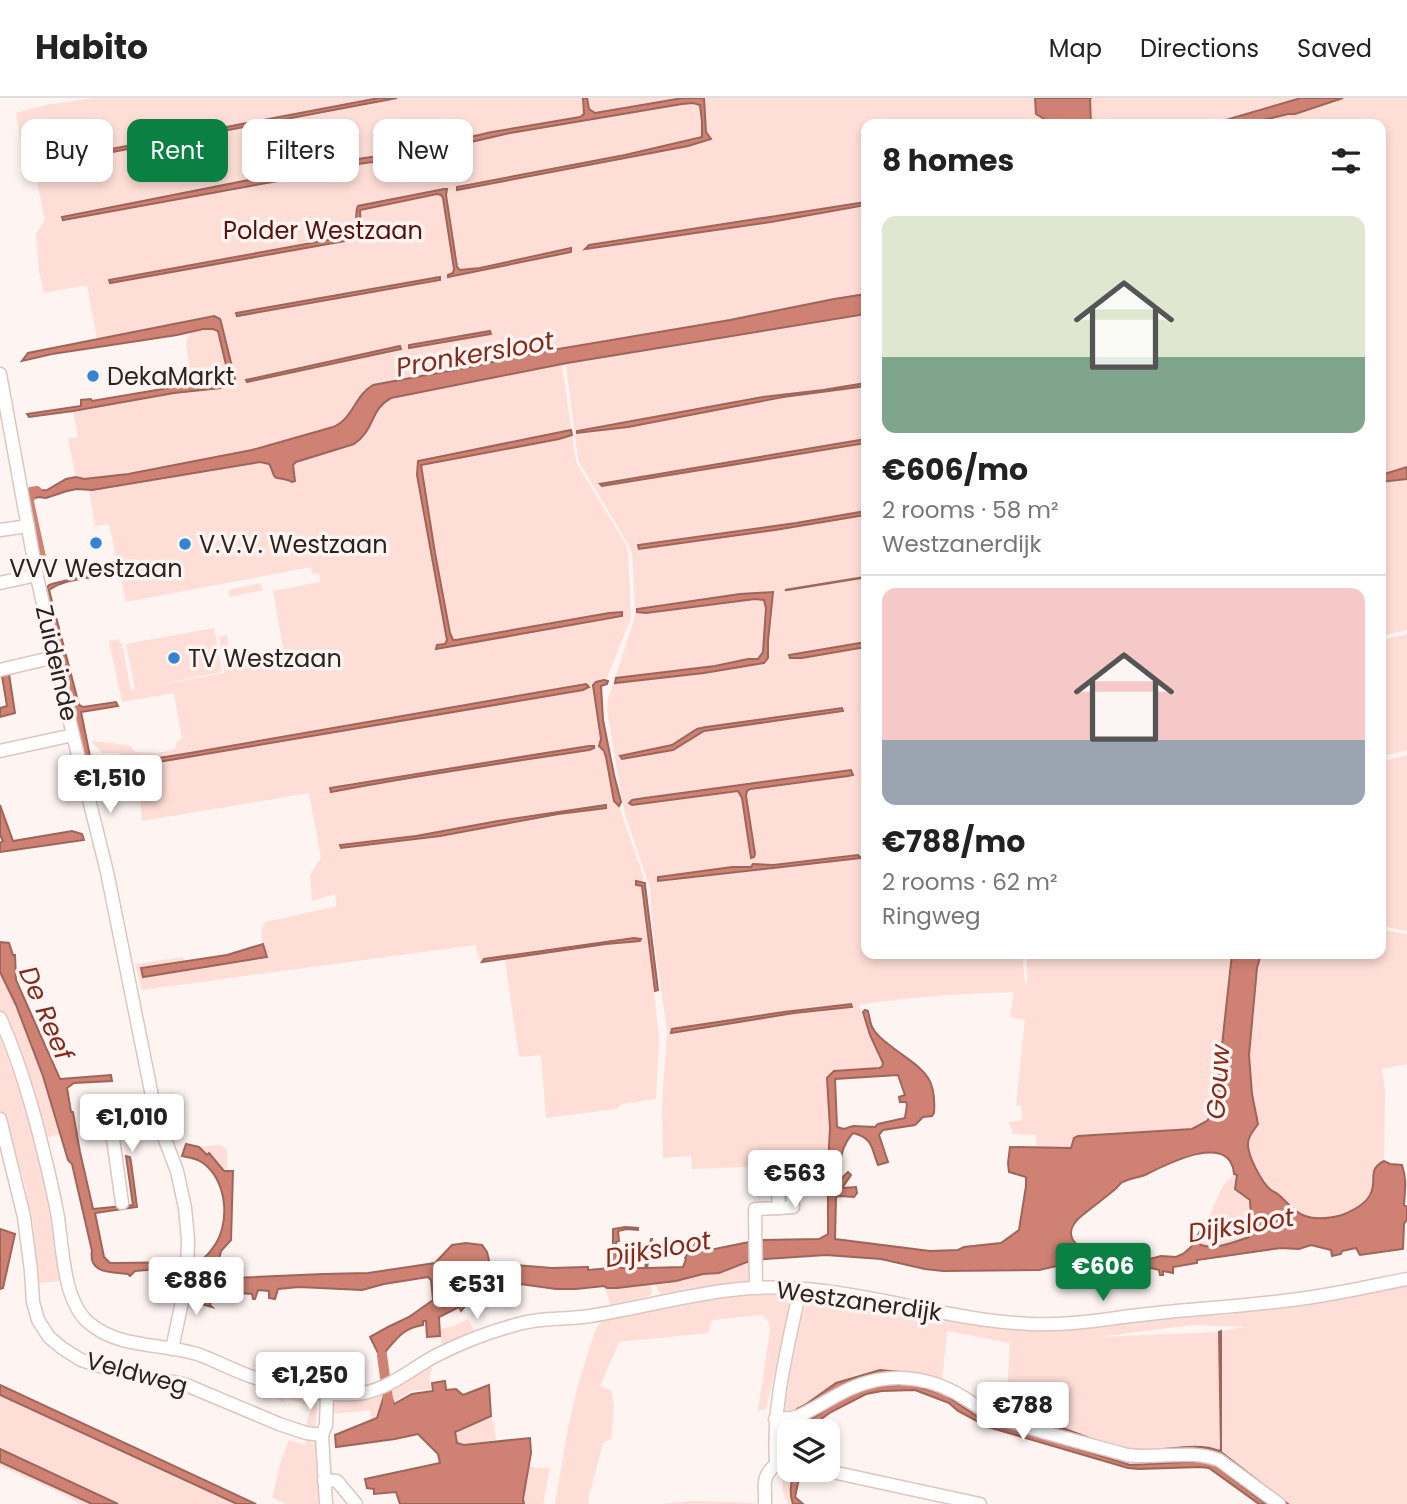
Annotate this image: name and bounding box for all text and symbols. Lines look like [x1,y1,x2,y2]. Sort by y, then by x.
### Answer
text: Habito [35,24,148,71]
text: Map [1049,32,1102,65]
text: Directions [1140,32,1259,65]
text: Saved [1297,32,1372,65]
chip: Buy [21,119,113,182]
chip: Rent [127,119,228,182]
chip: Filters [242,119,359,182]
chip: New [373,119,473,182]
text: 8 homes [882,139,1014,182]
icon: filters [1327,142,1365,180]
park label: Polder Westzaan [223,214,423,247]
icon: home [1061,262,1187,388]
water label: Pronkersloot [393,322,557,386]
place label: DekaMarkt [107,360,234,393]
marker: DekaMarkt [85,368,101,384]
text: €606/mo [882,448,1028,491]
text: 2 rooms · 58 m² [882,494,1059,526]
place label: V.V.V. Westzaan [199,528,388,561]
text: Westzanerdijk [882,528,1041,560]
marker: VVV Westzaan [88,535,104,551]
marker: V.V.V. Westzaan [177,536,193,552]
place label: VVV Westzaan [9,552,183,585]
street label: Zuideinde [28,602,86,724]
icon: home [1061,634,1187,760]
place label: TV Westzaan [188,642,342,675]
marker: TV Westzaan [166,650,182,666]
pin: €1,510 [53,756,167,815]
text: €1,510 [74,762,146,794]
text: €788/mo [882,820,1025,863]
text: 2 rooms · 62 m² [882,866,1058,898]
text: Ringweg [882,900,981,932]
water label: De Reef [10,960,82,1067]
water label: Gouw [1197,1042,1239,1121]
pin: €1,010 [75,1094,189,1154]
text: €1,010 [96,1101,168,1133]
pin: €563 [754,1150,836,1210]
text: €563 [764,1157,826,1189]
water label: Dijksloot [1185,1199,1297,1251]
water label: Dijksloot [602,1222,715,1276]
pin: €606 [1062,1244,1144,1303]
text: €606 [1072,1250,1134,1282]
pin: €886 [155,1258,237,1317]
pin: €531 [436,1262,518,1321]
text: €886 [165,1264,227,1296]
text: €531 [449,1268,505,1300]
street label: Westzanerdijk [774,1273,944,1329]
street label: Veldweg [82,1344,192,1402]
pin: €1,250 [253,1352,367,1412]
text: €1,250 [272,1359,348,1391]
pin: €788 [982,1382,1064,1442]
text: €788 [993,1389,1053,1421]
map controls [777,1419,840,1482]
button: layers [777,1419,840,1482]

